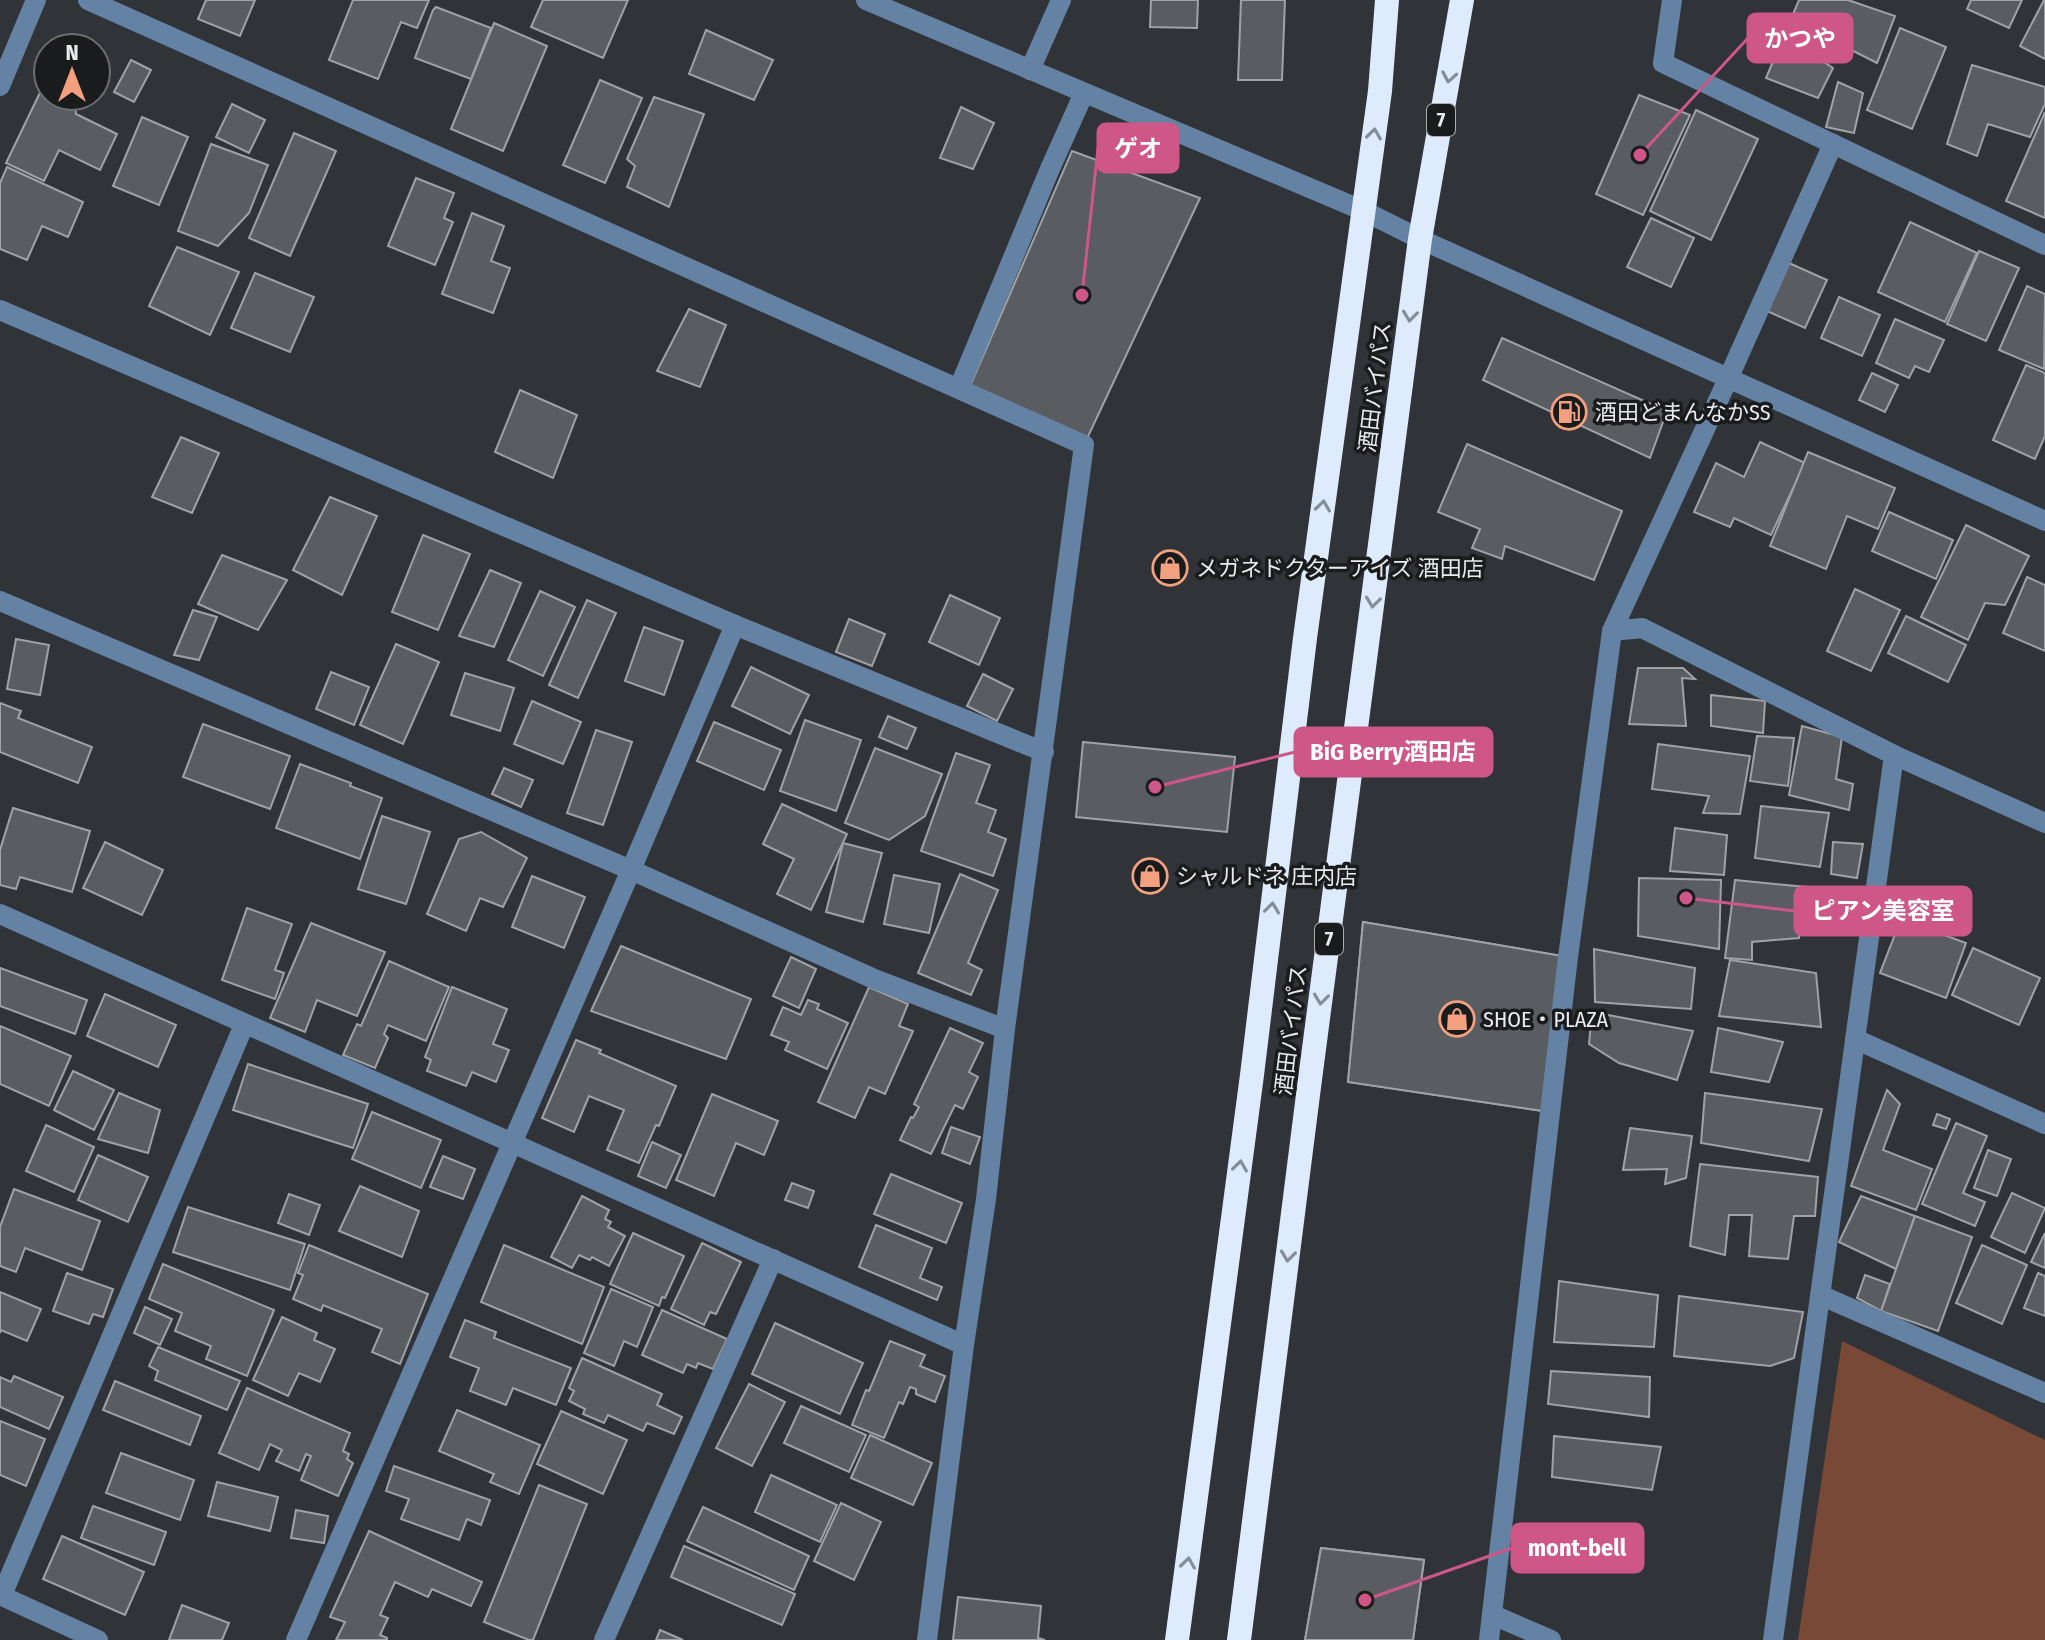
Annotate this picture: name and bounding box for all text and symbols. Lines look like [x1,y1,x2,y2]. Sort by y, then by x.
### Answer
callout: かつや [1748,14,1852,62]
text: かつや [1764,25,1836,53]
north arrow [32,32,112,112]
text: N [65,39,79,66]
one-way arrow [1441,70,1458,84]
road number: 7 [1427,104,1455,136]
callout: ゲオ [1098,124,1178,172]
one-way arrow [1365,127,1382,141]
text: ゲオ [1114,135,1162,163]
one-way arrow [1402,310,1419,323]
street label: 酒田バイパス [1354,320,1396,454]
fuel station icon: 酒田どまんなかSS [1550,393,1588,431]
place label: 酒田どまんなかSS [1595,399,1771,426]
one-way arrow [1314,499,1331,512]
shop icon: メガネドクターアイズ 酒田店 [1151,549,1189,587]
place label: メガネドクターアイズ 酒田店 [1196,555,1484,582]
one-way arrow [1365,595,1382,609]
callout: BiG Berry酒田店 [1295,728,1492,776]
text: BiG Berry酒田店 [1310,738,1476,766]
shop icon: シャルドネ 庄内店 [1131,857,1169,895]
place label: シャルドネ 庄内店 [1176,863,1357,890]
callout: ピアン美容室 [1795,887,1971,935]
text: ピアン美容室 [1811,897,1955,925]
one-way arrow [1264,901,1281,914]
road number: 7 [1315,923,1343,955]
street label: 酒田バイパス [1270,963,1312,1097]
one-way arrow [1313,992,1330,1005]
shop icon: SHOE・PLAZA [1438,1000,1476,1038]
place label: SHOE・PLAZA [1483,1006,1609,1033]
one-way arrow [1231,1159,1248,1173]
one-way arrow [1280,1250,1297,1263]
callout: mont-bell [1512,1524,1643,1572]
text: mont-bell [1528,1534,1627,1562]
one-way arrow [1179,1556,1196,1570]

